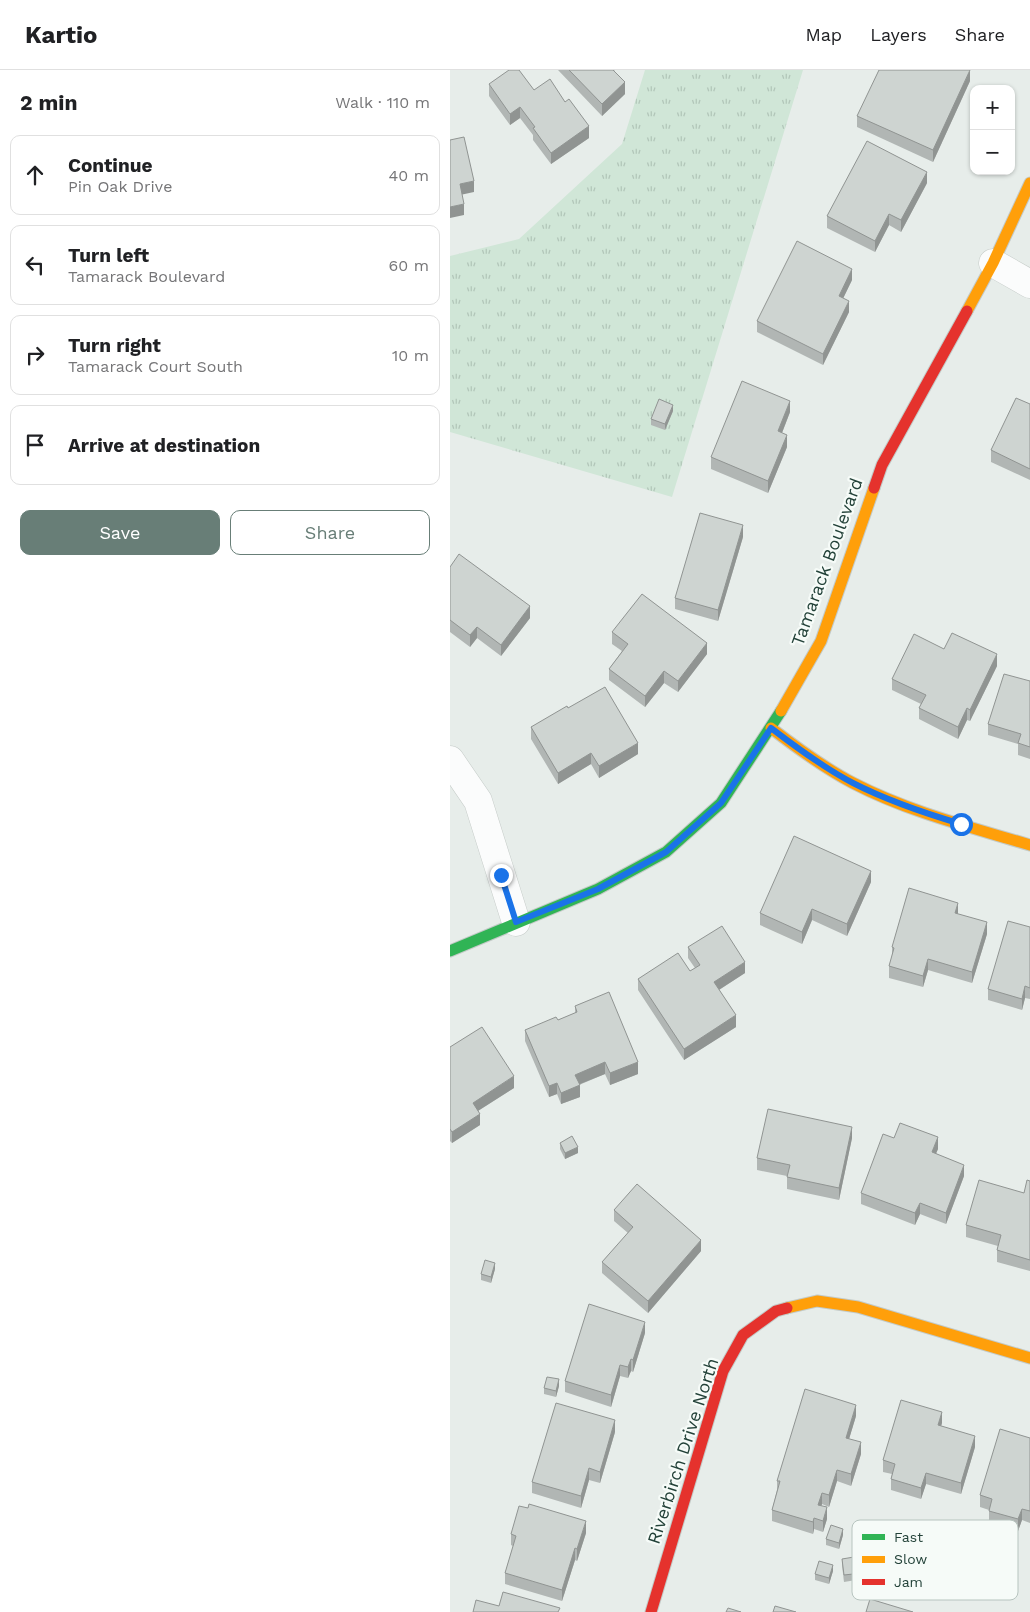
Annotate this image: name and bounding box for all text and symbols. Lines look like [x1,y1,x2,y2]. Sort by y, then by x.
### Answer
text: Kartio [25,21,97,49]
text: Map [805,24,842,45]
text: Layers [870,24,927,45]
text: Share [955,24,1005,45]
map controls [970,85,1015,175]
button: + [970,85,1015,130]
text: 2 min [20,90,77,115]
text: Walk · 110 m [335,93,430,112]
button: − [970,130,1015,175]
text: Continue [68,154,152,177]
icon: ahead [21,161,49,189]
text: 40 m [389,166,429,185]
text: Pin Oak Drive [68,177,172,196]
text: Turn left [68,244,149,267]
icon: left [21,251,49,279]
text: 60 m [389,256,429,275]
text: Tamarack Boulevard [68,267,225,286]
text: Turn right [68,334,161,357]
icon: right [21,341,49,369]
text: 10 m [392,346,429,365]
text: Tamarack Court South [68,357,243,376]
icon: arrive [21,431,49,459]
text: Arrive at destination [68,434,260,457]
street label: Tamarack Boulevard [786,475,867,649]
button: Save [20,510,220,555]
button: Share [230,510,430,555]
route start [950,813,973,836]
route end [490,864,513,887]
street label: Riverbirch Drive North [642,1355,723,1547]
legend [852,1520,1018,1600]
text: Fast [894,1529,923,1545]
text: Slow [894,1551,927,1567]
text: Jam [894,1574,923,1590]

